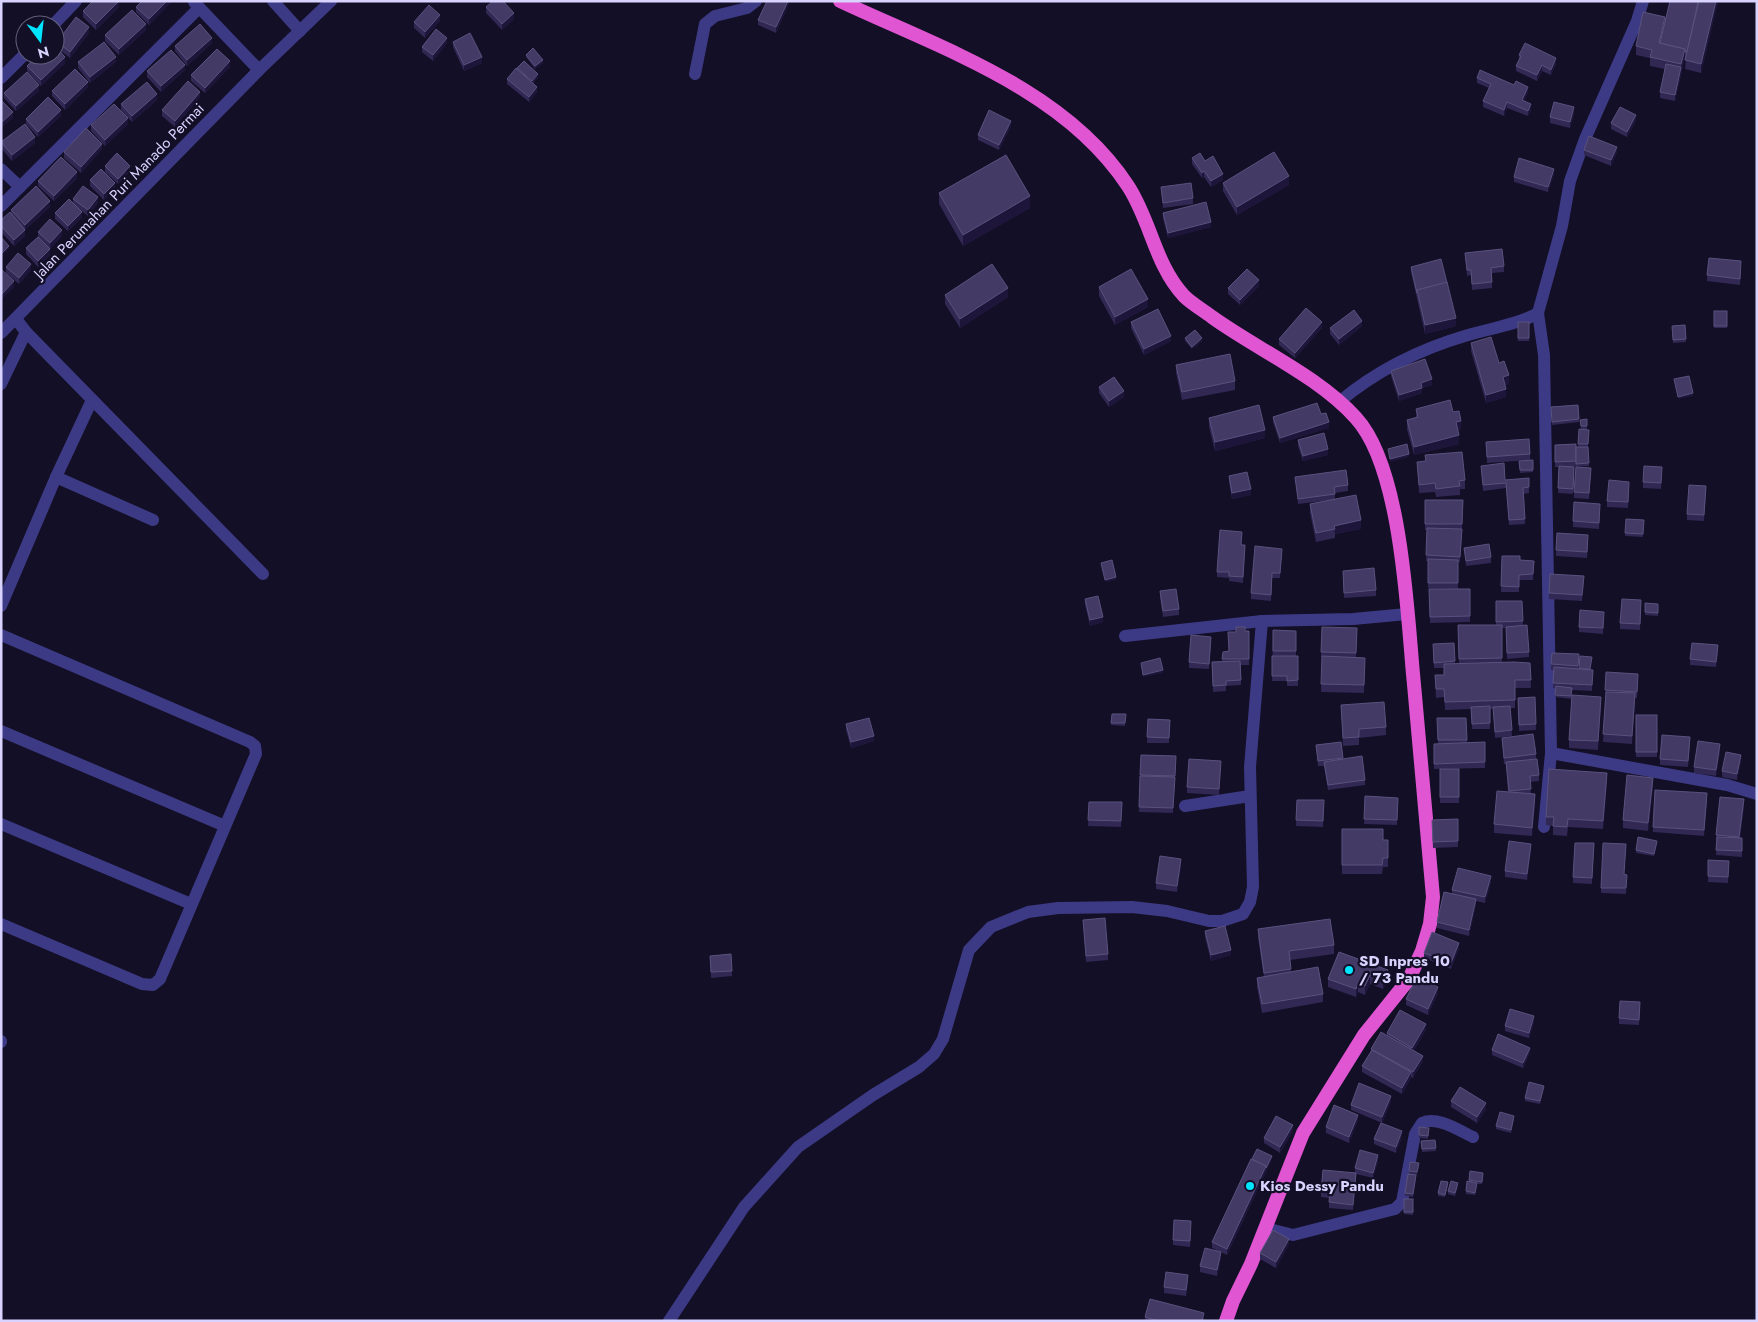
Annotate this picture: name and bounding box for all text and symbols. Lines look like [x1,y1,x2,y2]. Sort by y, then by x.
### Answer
north arrow [15,15,65,65]
text: N [35,41,51,64]
street label: Jalan Perumahan Puri Manado Permai [27,98,209,285]
place label: SD Inpres 10 / 73 Pandu [1359,950,1450,989]
marker: SD Inpres 10 / 73 Pandu [1343,964,1355,976]
place label: Kios Dessy Pandu [1260,1175,1384,1197]
marker: Kios Dessy Pandu [1244,1180,1256,1192]

